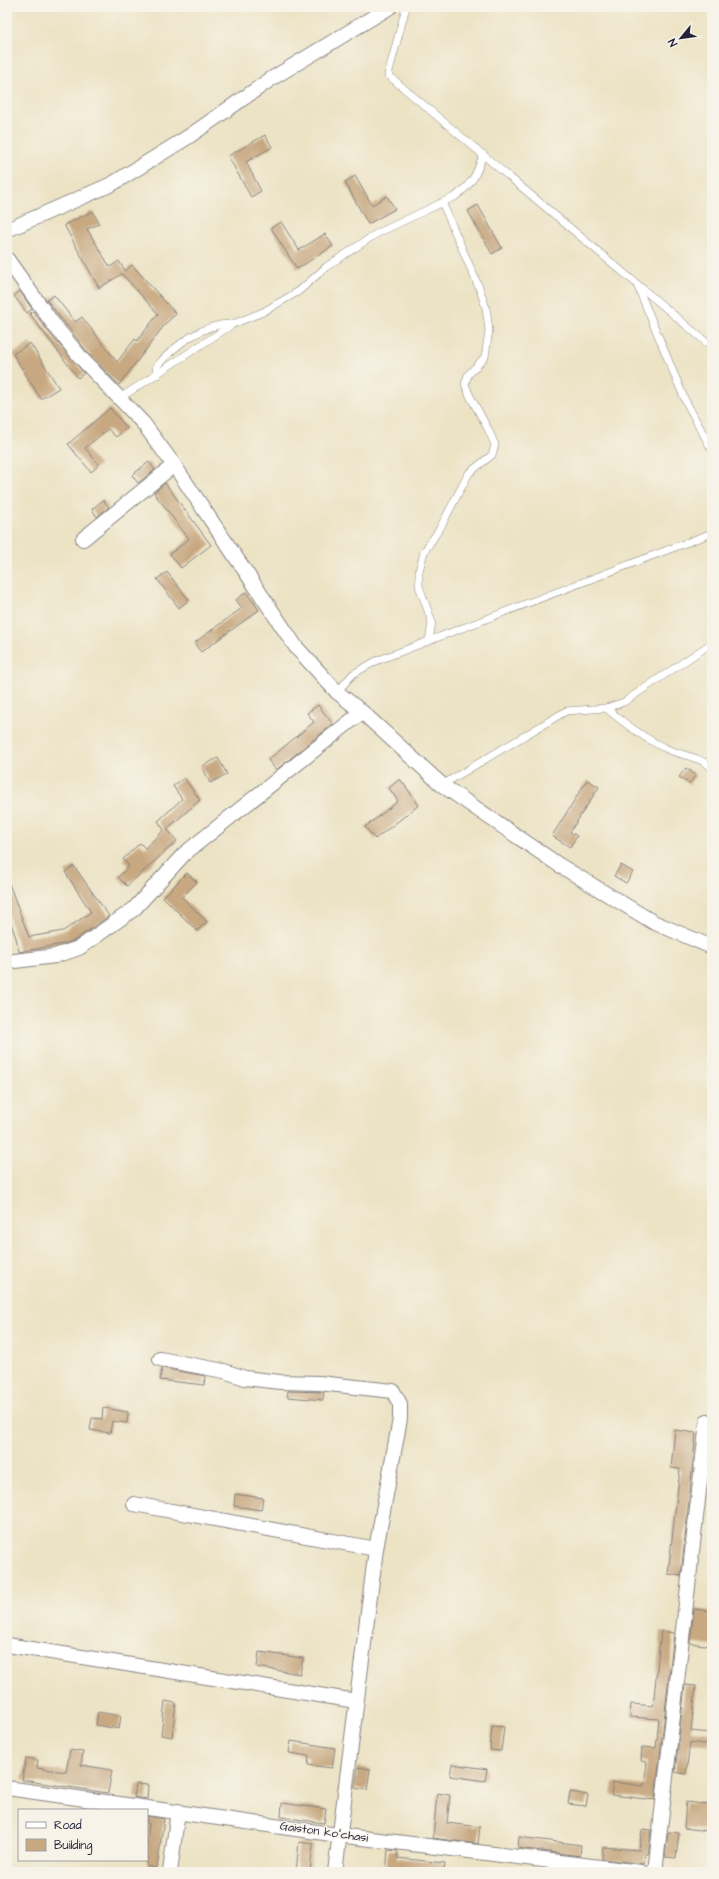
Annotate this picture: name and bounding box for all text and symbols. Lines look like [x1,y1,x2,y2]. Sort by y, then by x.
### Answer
north arrow [661,18,701,58]
text: N [664,36,681,49]
legend [18,1809,148,1861]
text: Road [54,1817,82,1834]
street label: Gaiston koʻchasi [279,1817,369,1847]
text: Building [54,1837,92,1855]

